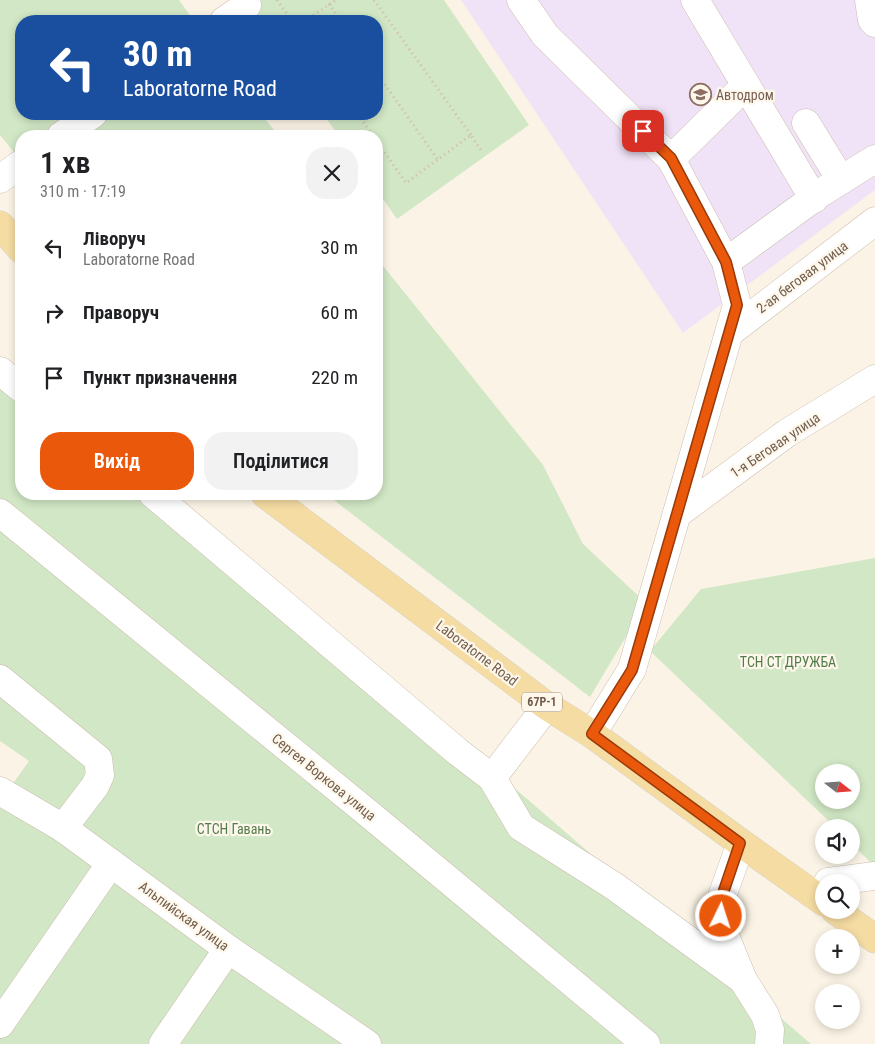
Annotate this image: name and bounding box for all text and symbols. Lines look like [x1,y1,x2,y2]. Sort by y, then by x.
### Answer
text: 30 m [123,34,192,75]
icon: left [40,35,105,100]
text: Laboratorne Road [123,76,277,101]
school or university icon: Автодром [688,83,712,107]
place label: Автодром [716,87,774,103]
pin [622,110,664,152]
icon: arrive [629,117,657,145]
text: 1 хв [40,145,90,180]
button: close [306,147,358,199]
text: 310 m · 17:19 [40,182,126,201]
text: Ліворуч [83,227,145,250]
icon: left [40,234,68,262]
text: 30 m [321,236,358,259]
street label: 2-ая беговая улица [753,237,851,317]
text: Laboratorne Road [83,250,195,269]
icon: right [40,299,68,327]
text: Праворуч [83,301,159,324]
text: 60 m [321,301,358,324]
icon: arrive [40,364,68,392]
text: Пункт призначення [83,366,237,389]
text: 220 m [311,366,358,389]
street label: 1-я Беговая улица [727,409,823,481]
button: Вихід [40,432,194,490]
button: Поділитися [204,432,358,490]
street label: Laboratorne Road [433,617,521,689]
park label: ТСН СТ ДРУЖБА [740,654,836,670]
road number: 67Р-1 [522,692,562,712]
street label: Сергея Воркова улица [269,730,379,824]
north arrow [815,764,860,809]
map controls [815,764,860,1029]
button: sound [815,819,860,864]
park label: СТСН Гавань [197,821,271,837]
button: search [815,874,860,919]
street label: Альпийская улица [136,878,232,954]
position arrow [694,889,746,941]
button: + [815,929,860,974]
button: − [815,984,860,1029]

